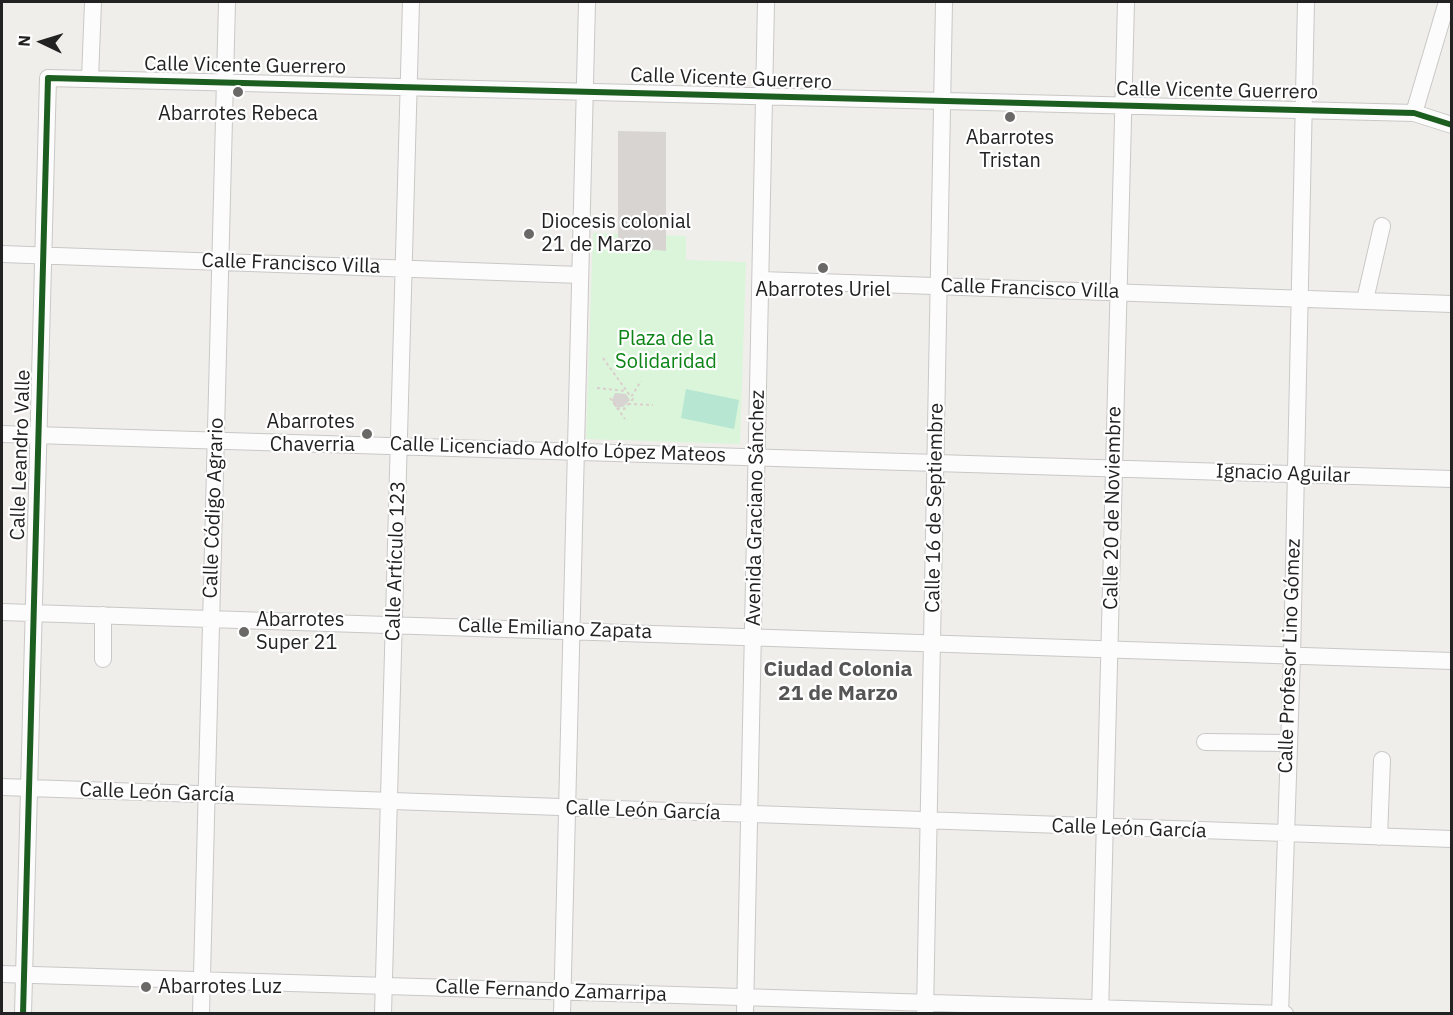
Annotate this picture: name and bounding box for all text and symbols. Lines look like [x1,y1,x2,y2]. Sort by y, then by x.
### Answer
north arrow [12,12,72,72]
text: N [14,34,34,47]
street label: Calle Vicente Guerrero [144,52,346,80]
street label: Calle Vicente Guerrero [630,63,832,95]
street label: Calle Vicente Guerrero [1116,77,1318,105]
marker: Abarrotes Rebeca [231,85,245,99]
place label: Abarrotes Rebeca [158,102,318,126]
marker: Abarrotes Tristan [1003,110,1017,124]
place label: Abarrotes Tristan [966,126,1054,173]
place label: Diocesis colonial 21 de Marzo [541,210,691,257]
marker: Diocesis colonial 21 de Marzo [522,227,536,241]
street label: Calle Francisco Villa [201,249,381,279]
marker: Abarrotes Uriel [816,261,830,275]
street label: Calle Francisco Villa [940,274,1120,304]
place label: Abarrotes Uriel [755,278,891,302]
park label: Plaza de la Solidaridad [615,327,717,374]
street label: Calle Leandro Valle [6,369,36,541]
street label: Avenida Graciano Sánchez [742,390,770,626]
street label: Calle 16 de Septiembre [921,403,949,613]
street label: Calle 20 de Noviembre [1099,406,1127,610]
place label: Abarrotes Chaverria [266,410,355,457]
street label: Calle Código Agrario [199,417,229,599]
marker: Abarrotes Chaverria [360,427,374,441]
street label: Calle Licenciado Adolfo López Mateos [389,432,727,468]
street label: Ignacio Aguilar [1215,460,1351,488]
street label: Calle Artículo 123 [381,480,411,642]
street label: Calle Profesor Lino Gómez [1274,538,1306,774]
place label: Abarrotes Super 21 [256,608,345,655]
street label: Calle Emiliano Zapata [457,614,653,644]
marker: Abarrotes Super 21 [237,625,251,639]
district label: Ciudad Colonia 21 de Marzo [764,657,912,707]
street label: Calle León García [79,778,235,808]
street label: Calle León García [565,796,721,826]
street label: Calle León García [1051,814,1207,844]
place label: Abarrotes Luz [158,975,282,999]
street label: Calle Fernando Zamarripa [435,975,667,1007]
marker: Abarrotes Luz [139,980,153,994]

